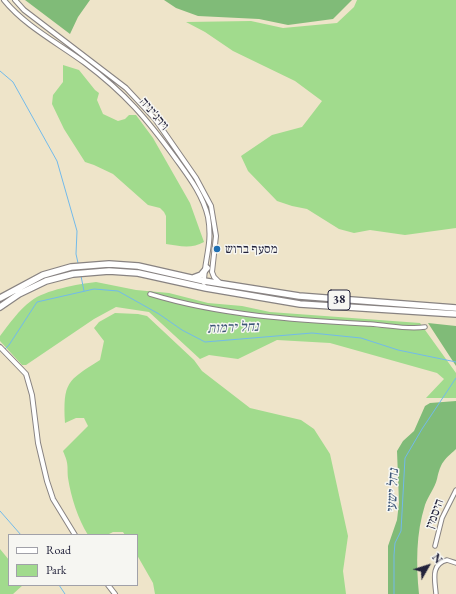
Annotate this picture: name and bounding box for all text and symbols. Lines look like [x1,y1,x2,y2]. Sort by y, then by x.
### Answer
street label: וירג'יניה [136,94,172,134]
place label: מסעף ברוש [225,241,278,257]
marker: מסעף ברוש [212,244,222,254]
road number: 38 [328,290,350,310]
water label: נחל ירמות [207,319,259,337]
water label: נחל ישעי [383,468,403,514]
street label: היסמין [422,497,448,531]
legend [8,534,138,586]
text: Road [46,542,71,558]
north arrow [408,546,448,586]
text: N [429,551,446,566]
text: Park [46,562,66,578]

